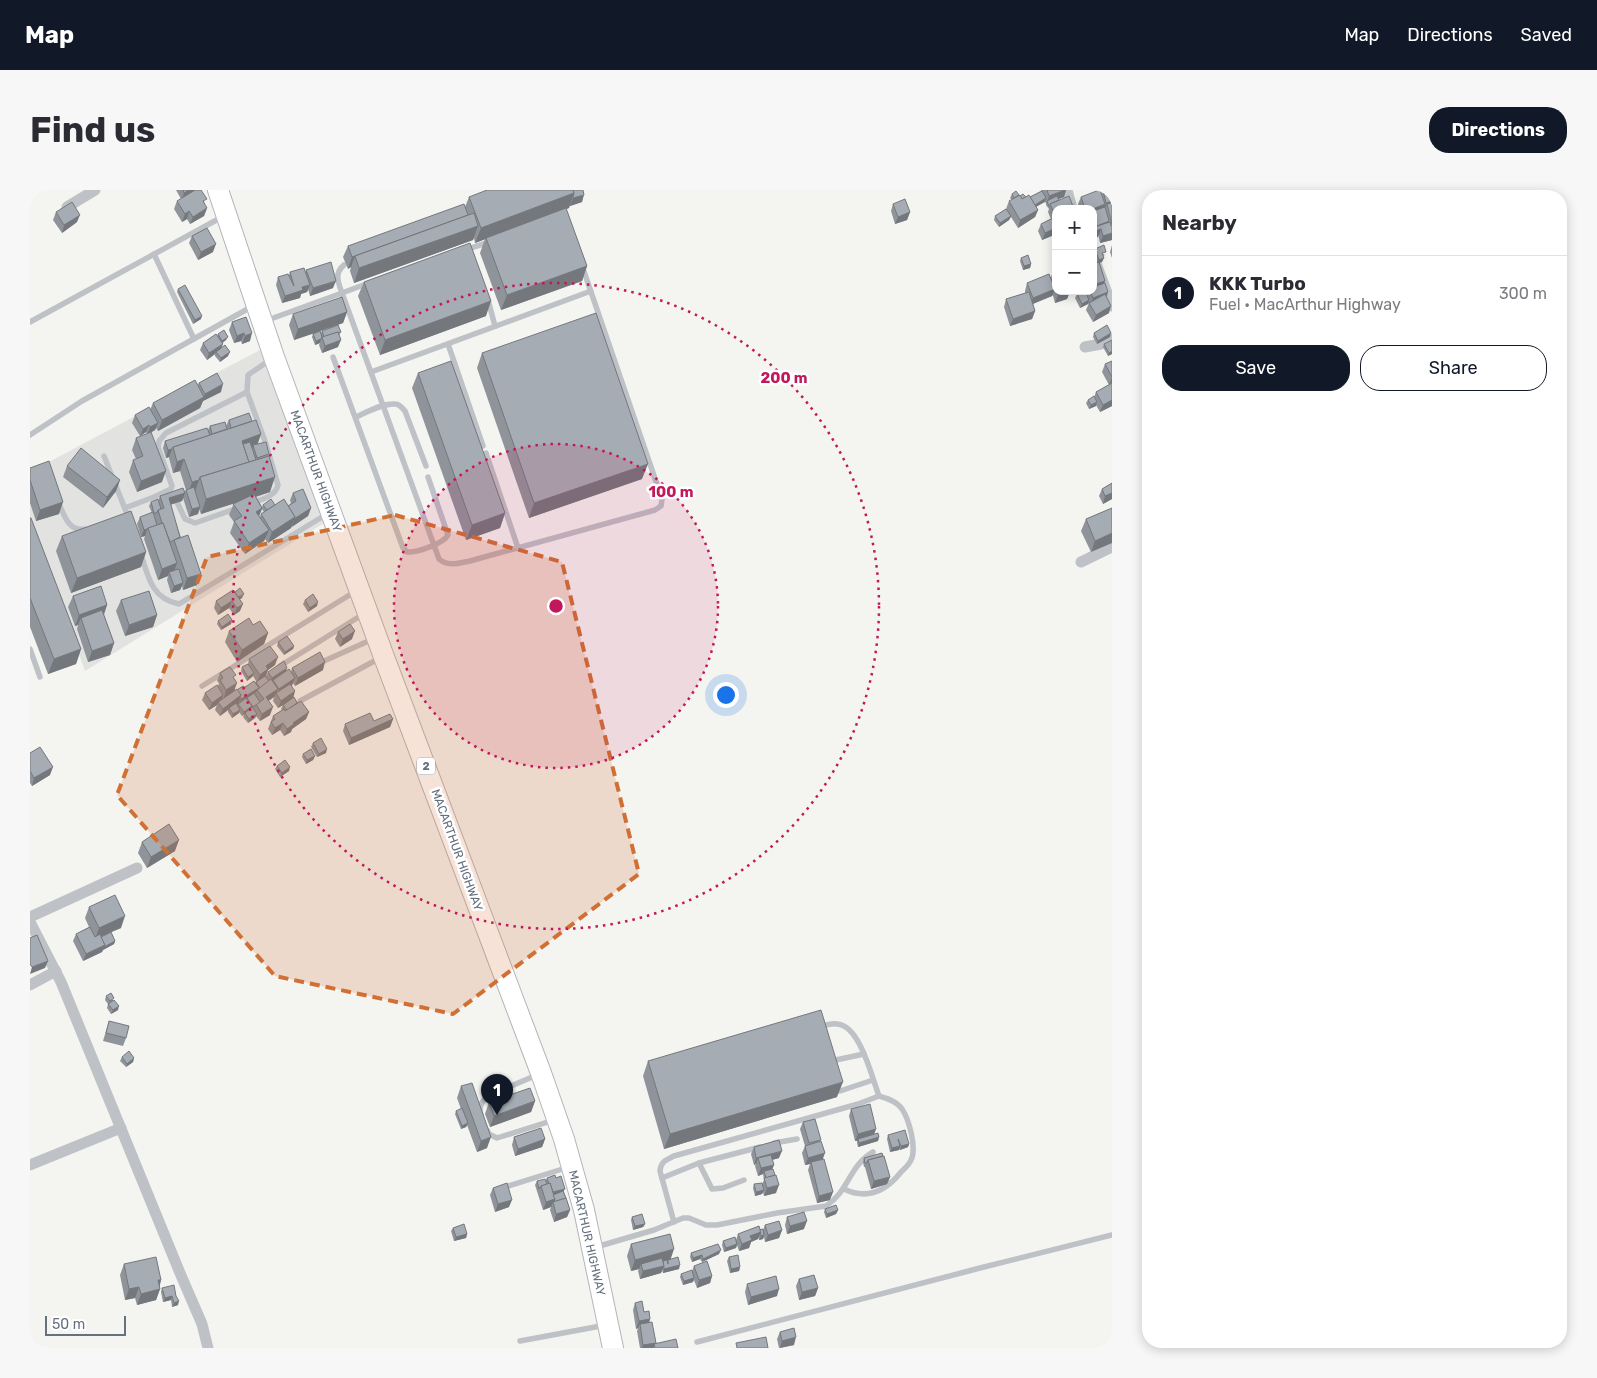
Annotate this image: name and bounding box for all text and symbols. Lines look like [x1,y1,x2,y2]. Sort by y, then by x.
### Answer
text: Map [25,21,74,49]
text: Map [1344,24,1379,46]
text: Directions [1407,24,1493,46]
text: Saved [1521,24,1572,46]
button: Directions [1429,107,1567,153]
text: Find us [30,109,155,151]
map controls [1052,205,1097,295]
button: + [1052,205,1097,250]
text: Nearby [1162,210,1237,235]
button: − [1052,250,1097,295]
text: KKK Turbo [1209,272,1306,295]
text: 1 [1174,284,1182,303]
text: 300 m [1499,284,1547,303]
text: Fuel · MacArthur Highway [1209,295,1401,314]
button: Save [1162,345,1350,391]
button: Share [1360,345,1547,391]
text: 200 m [760,369,808,387]
street label: MACARTHUR HIGHWAY [287,408,345,534]
text: 100 m [649,483,693,501]
centre of rings [547,597,565,615]
your location [713,682,739,708]
road number: 2 [417,758,435,774]
street label: MACARTHUR HIGHWAY [428,787,486,913]
pin: 1 [481,1074,513,1115]
street label: MACARTHUR HIGHWAY [566,1169,608,1297]
scale bar [45,1313,126,1336]
text: 50 m [52,1316,85,1333]

